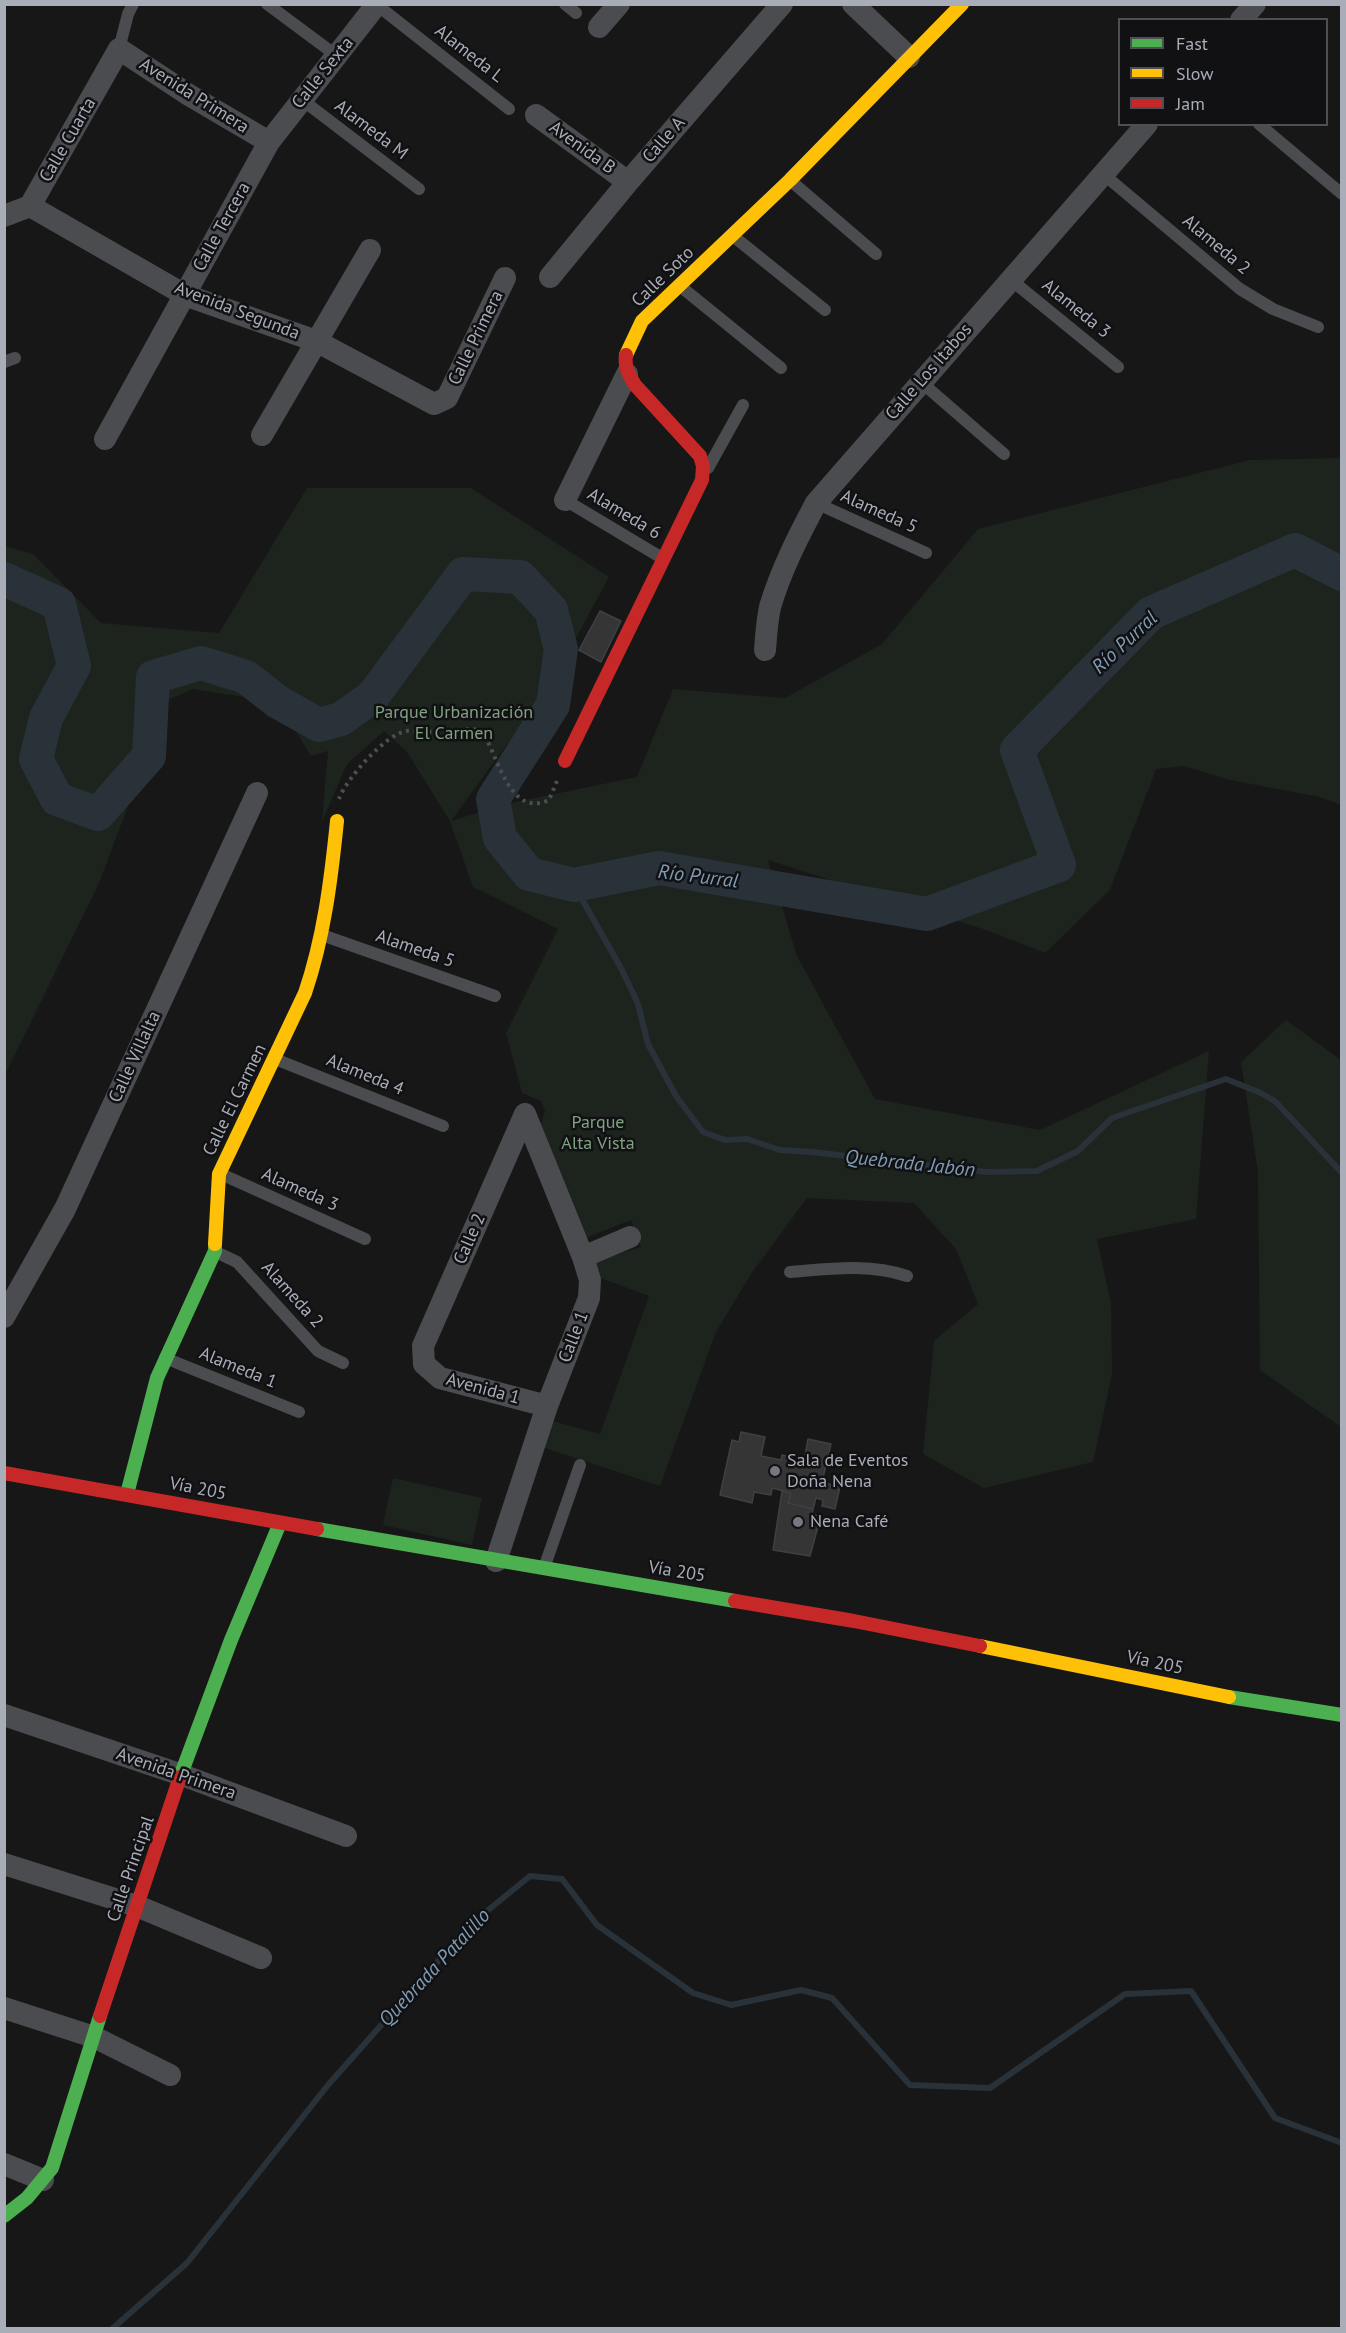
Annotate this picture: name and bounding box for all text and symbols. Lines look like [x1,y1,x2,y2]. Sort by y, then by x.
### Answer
legend [1118,18,1328,126]
street label: Alameda L [430,20,508,88]
text: Fast [1176,32,1208,55]
street label: Calle Sexta [288,33,358,113]
street label: Avenida Primera [135,54,253,138]
text: Slow [1176,62,1214,85]
text: Jam [1176,92,1205,115]
street label: Calle Cuarta [35,94,101,186]
street label: Alameda M [330,95,412,165]
street label: Calle A [638,113,690,167]
street label: Avenida B [545,117,619,179]
street label: Calle Tercera [189,179,255,275]
street label: Alameda 2 [1178,210,1254,280]
street label: Calle Soto [627,242,699,312]
street label: Alameda 3 [1037,275,1115,343]
street label: Avenida Segunda [172,277,302,345]
street label: Calle Primera [444,287,508,389]
street label: Calle Los Itabos [881,319,977,425]
street label: Alameda 6 [583,484,665,544]
street label: Alameda 5 [837,486,921,538]
water label: Río Purral [1087,607,1163,679]
park label: Parque Urbanización El Carmen [375,702,533,744]
water label: Río Purral [657,860,739,894]
street label: Alameda 5 [373,925,457,973]
street label: Calle Villalta [104,1008,166,1106]
street label: Calle El Carmen [199,1041,271,1159]
street label: Alameda 4 [323,1050,407,1100]
park label: Parque Alta Vista [561,1112,635,1154]
water label: Quebrada Jabón [844,1145,976,1183]
street label: Alameda 3 [258,1164,342,1216]
street label: Calle 2 [449,1210,491,1268]
street label: Alameda 2 [257,1257,327,1333]
street label: Calle 1 [554,1308,594,1366]
street label: Alameda 1 [196,1343,280,1393]
street label: Avenida 1 [444,1369,522,1409]
place label: Sala de Eventos Doña Nena [787,1450,908,1492]
marker: Sala de Eventos Doña Nena [768,1464,782,1478]
street label: Vía 205 [168,1473,228,1505]
place label: Nena Café [810,1511,888,1533]
marker: Nena Café [791,1515,805,1529]
street label: Vía 205 [647,1557,707,1587]
street label: Vía 205 [1125,1646,1185,1680]
street label: Avenida Primera [113,1743,239,1805]
street label: Calle Principal [103,1813,159,1925]
water label: Quebrada Patalillo [374,1904,496,2032]

